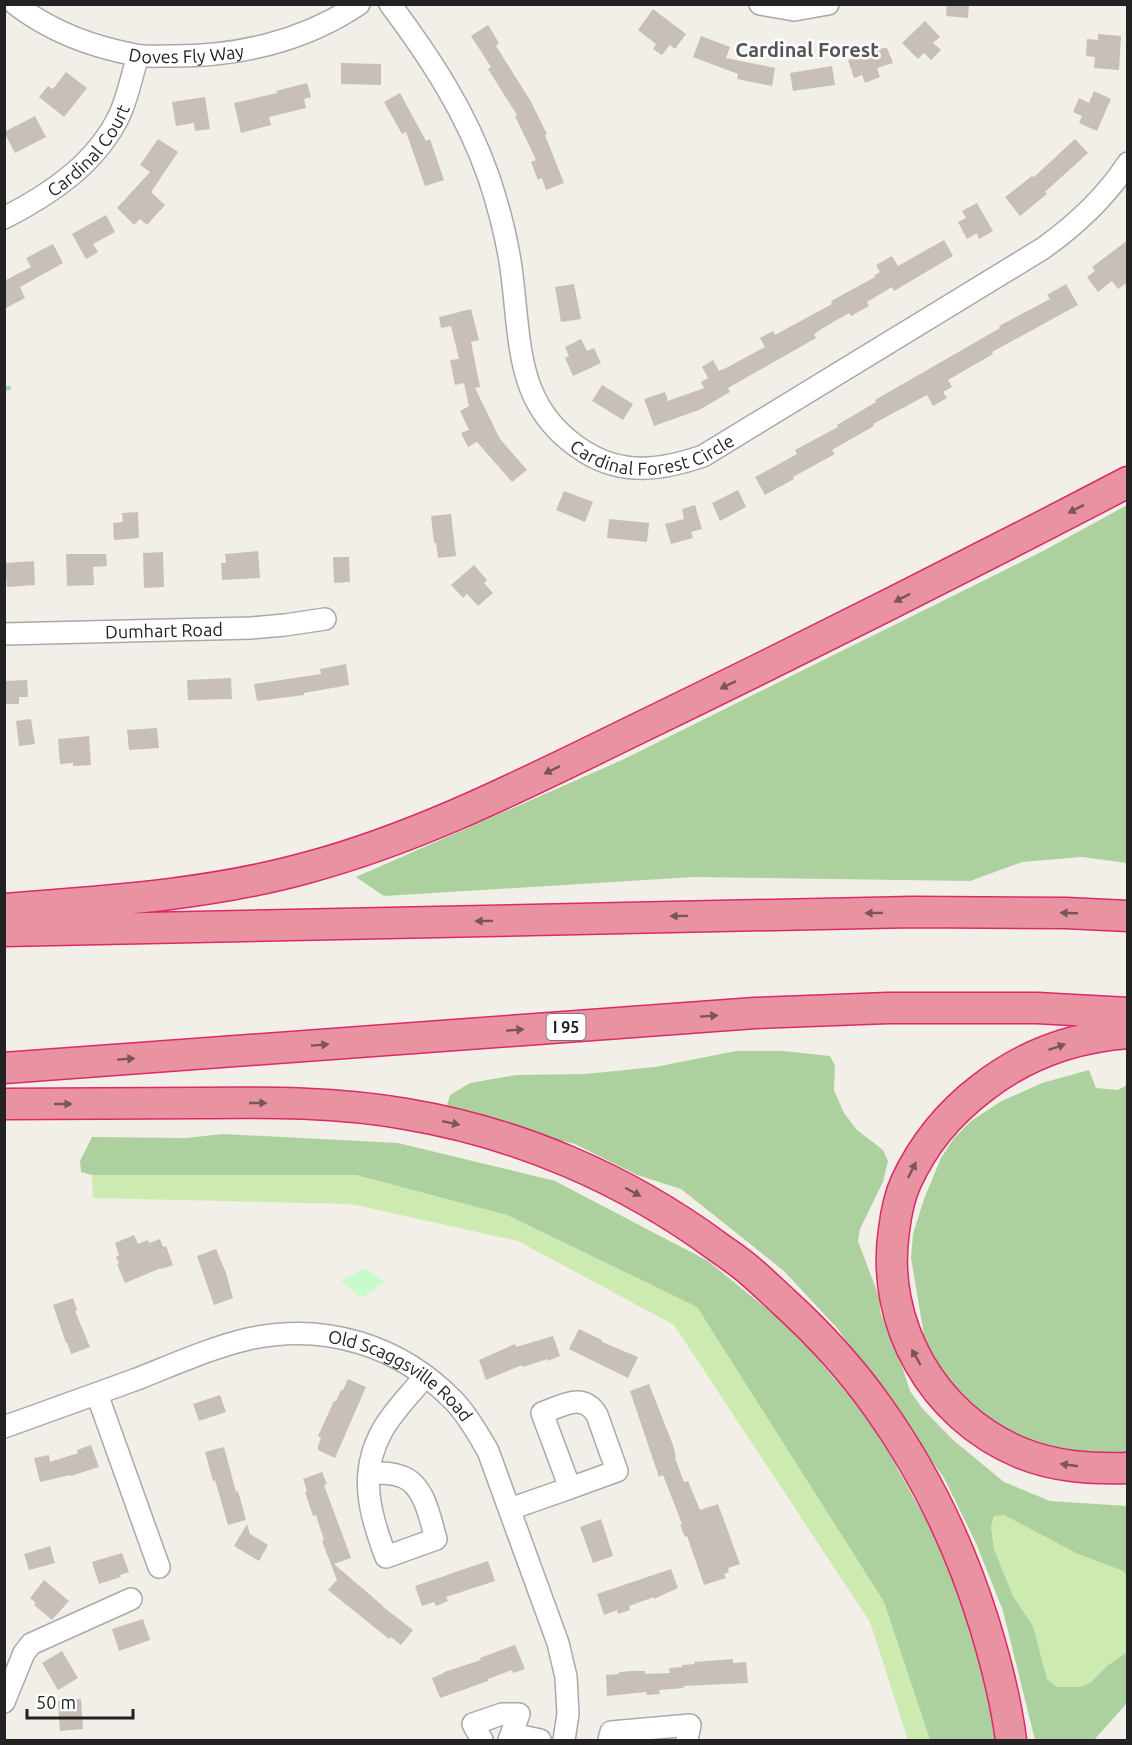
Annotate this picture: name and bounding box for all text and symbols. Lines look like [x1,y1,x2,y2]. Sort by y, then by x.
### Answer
district label: Cardinal Forest [735,38,879,61]
street label: Doves Fly Way [127,40,246,66]
street label: Cardinal Court [43,102,133,200]
street label: Cardinal Forest Circle [566,424,738,448]
text: Cardinal Forest Circle [567,430,737,478]
one-way arrow [1067,504,1084,514]
one-way arrow [894,594,911,603]
street label: Dumhart Road [105,619,223,642]
one-way arrow [719,681,736,690]
one-way arrow [544,766,561,775]
one-way arrow [865,908,884,917]
one-way arrow [1060,909,1079,918]
one-way arrow [670,912,689,921]
one-way arrow [475,916,494,925]
one-way arrow [700,1011,719,1021]
road number: I 95 [546,1014,586,1040]
one-way arrow [505,1026,524,1035]
one-way arrow [311,1040,330,1049]
one-way arrow [1048,1041,1066,1051]
one-way arrow [116,1054,135,1064]
one-way arrow [248,1098,267,1108]
one-way arrow [53,1099,72,1109]
one-way arrow [442,1119,461,1128]
one-way arrow [907,1161,917,1179]
one-way arrow [625,1187,642,1197]
street label: Old Scaggsville Road [327,1326,477,1425]
one-way arrow [911,1348,921,1365]
one-way arrow [1060,1461,1079,1470]
scale bar [27,1682,134,1720]
text: 50 m [36,1692,76,1712]

